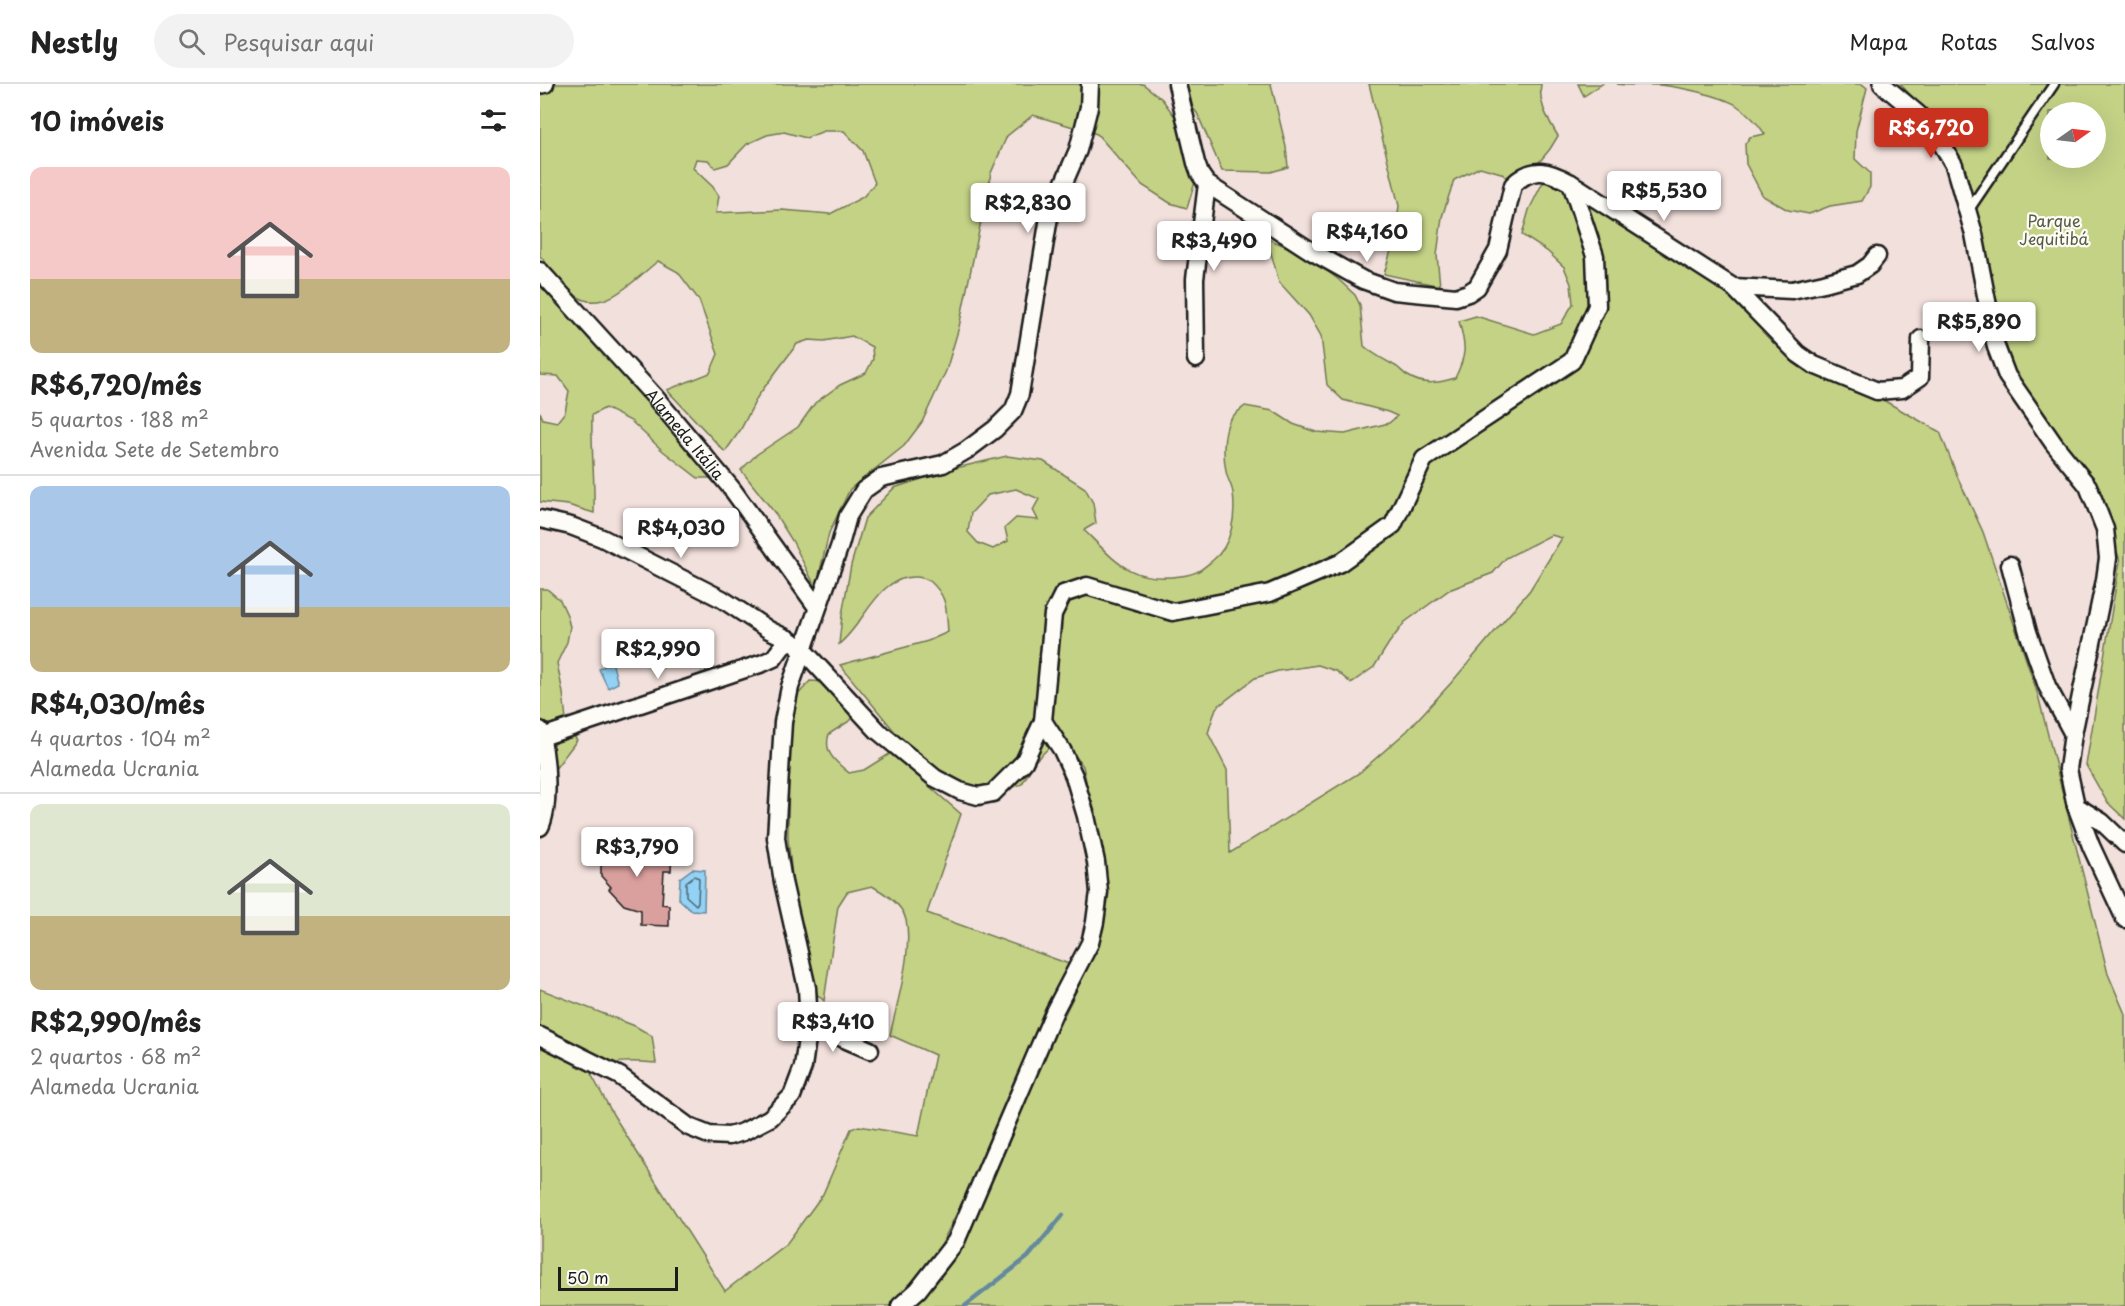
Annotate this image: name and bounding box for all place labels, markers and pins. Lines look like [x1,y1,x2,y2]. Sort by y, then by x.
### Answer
pin: R$6,720 [1876,108,1986,159]
pin: R$5,530 [1609,171,1719,222]
pin: R$2,830 [973,183,1083,234]
pin: R$4,160 [1312,212,1422,263]
pin: R$3,490 [1159,221,1269,272]
pin: R$5,890 [1924,302,2034,353]
pin: R$4,030 [626,508,736,559]
pin: R$2,990 [603,629,713,680]
pin: R$3,790 [582,827,692,878]
pin: R$3,410 [778,1002,888,1053]

